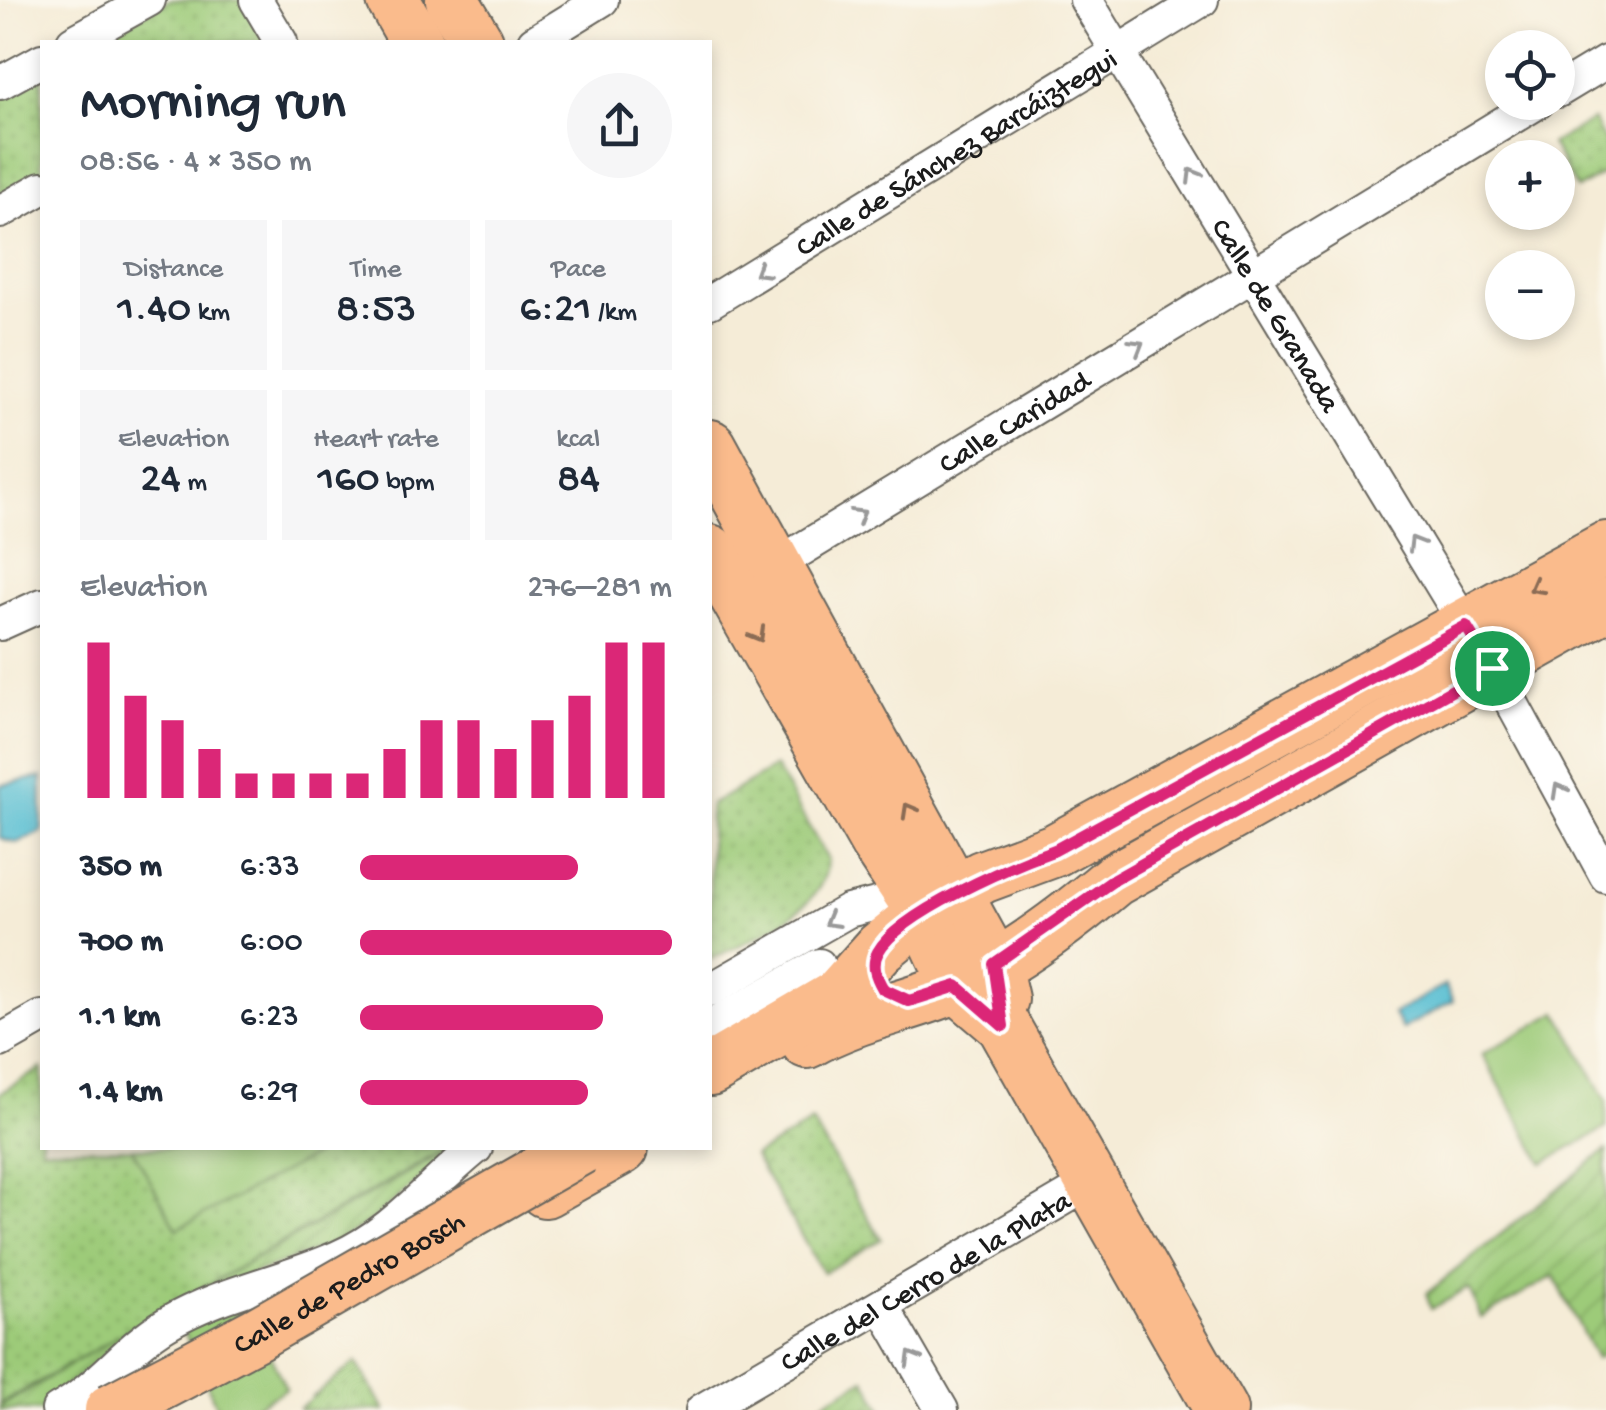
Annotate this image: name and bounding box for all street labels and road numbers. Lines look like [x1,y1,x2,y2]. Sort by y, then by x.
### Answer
street label: Calle de Sánchez Barcáiztegui [791,43,1125,267]
street label: Calle de Granada [1201,214,1346,421]
street label: Calle Caridad [934,364,1100,484]
street label: Calle del Cerro de la Plata [776,1185,1080,1382]
street label: Calle de Pedro Bosch [229,1205,472,1365]

